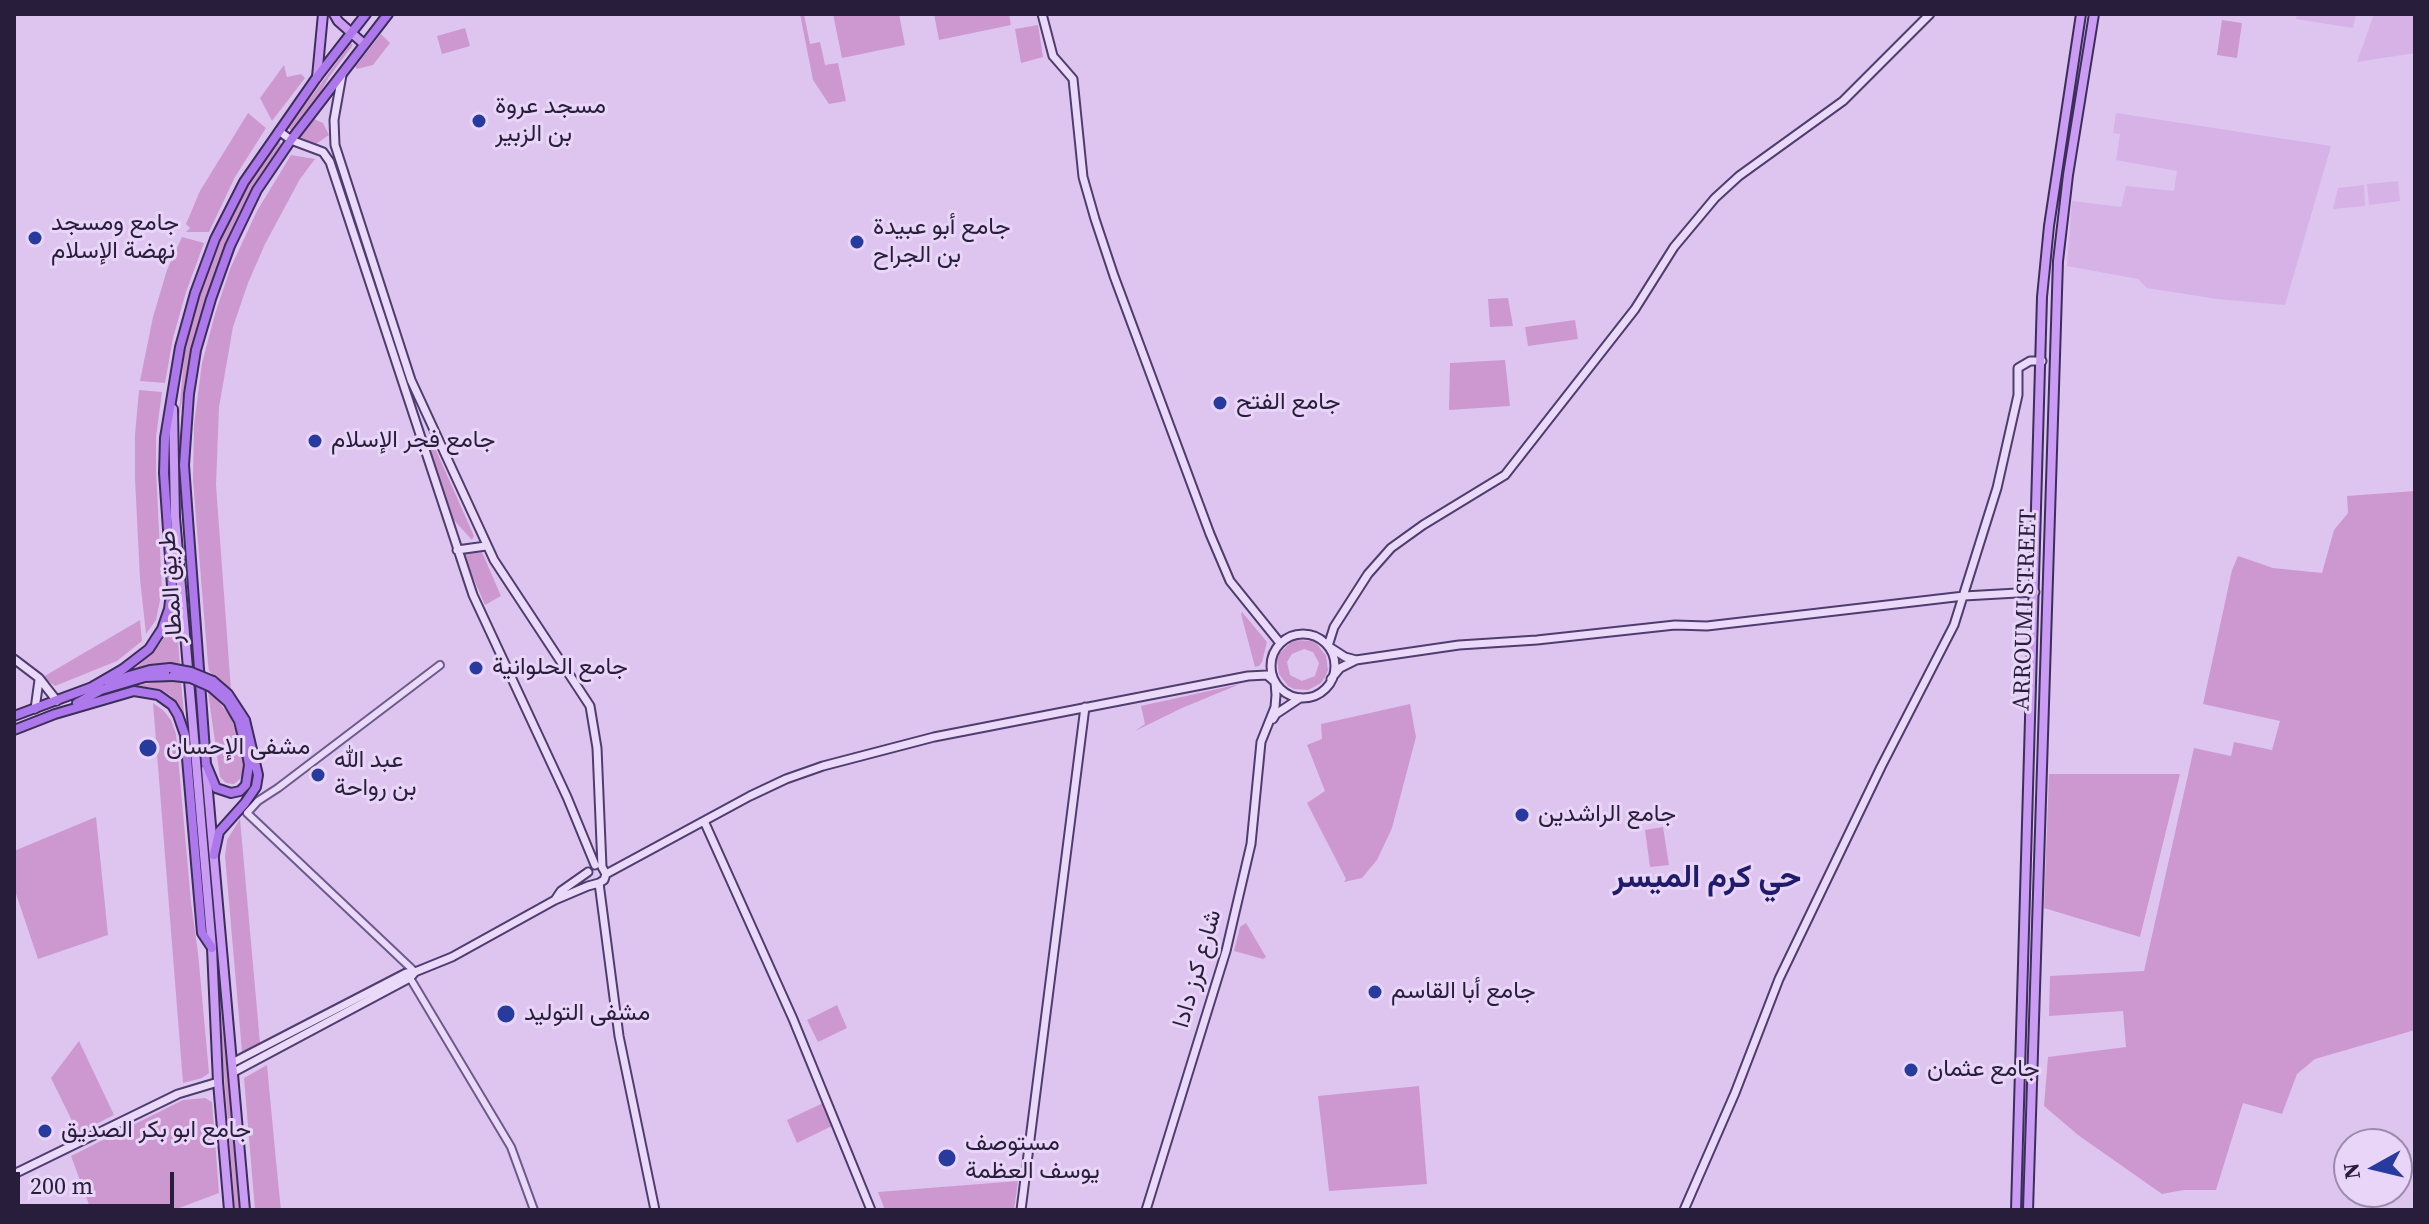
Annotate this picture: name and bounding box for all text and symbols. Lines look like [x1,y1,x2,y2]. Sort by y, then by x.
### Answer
place label: مسجد عروة بن الزبير [495,93,606,149]
marker: مسجد عروة بن الزبير [470,112,488,130]
place label: جامع ومسجد نهضة الإسلام [51,210,179,266]
place label: جامع أبو عبيدة بن الجراح [873,214,1011,270]
marker: جامع ومسجد نهضة الإسلام [26,229,44,247]
marker: جامع أبو عبيدة بن الجراح [848,233,866,251]
place label: جامع الفتح [1236,389,1341,417]
marker: جامع الفتح [1211,394,1229,412]
place label: جامع فجر الإسلام [331,427,495,455]
marker: جامع فجر الإسلام [306,432,324,450]
street label: ARROUMI STREET [2008,509,2044,711]
street label: طريق المطار [154,529,190,645]
place label: جامع الحلوانية [492,654,628,682]
marker: جامع الحلوانية [467,659,485,677]
place label: مشفى الإحسان [166,734,310,762]
marker: مشفى الإحسان [137,737,159,759]
place label: عبد الله بن رواحة [334,747,417,803]
marker: عبد الله بن رواحة [309,766,327,784]
place label: جامع الراشدين [1538,801,1676,829]
marker: جامع الراشدين [1513,806,1531,824]
district label: حي كرم الميسر [1613,860,1801,898]
street label: شارع كرز دادا [1167,907,1229,1031]
place label: جامع أبا القاسم [1391,978,1536,1006]
marker: جامع أبا القاسم [1366,983,1384,1001]
place label: مشفى التوليد [524,1000,650,1028]
marker: مشفى التوليد [495,1003,517,1025]
place label: جامع عثمان [1927,1056,2040,1084]
marker: جامع عثمان [1902,1061,1920,1079]
place label: جامع ابو بكر الصديق [61,1117,251,1145]
marker: جامع ابو بكر الصديق [36,1122,54,1140]
north arrow [2333,1128,2413,1208]
place label: مستوصف يوسف العظمة [965,1130,1100,1186]
marker: مستوصف يوسف العظمة [936,1147,958,1169]
scale bar [20,1156,178,1206]
text: N [2335,1161,2367,1181]
text: 200 m [30,1169,93,1202]

